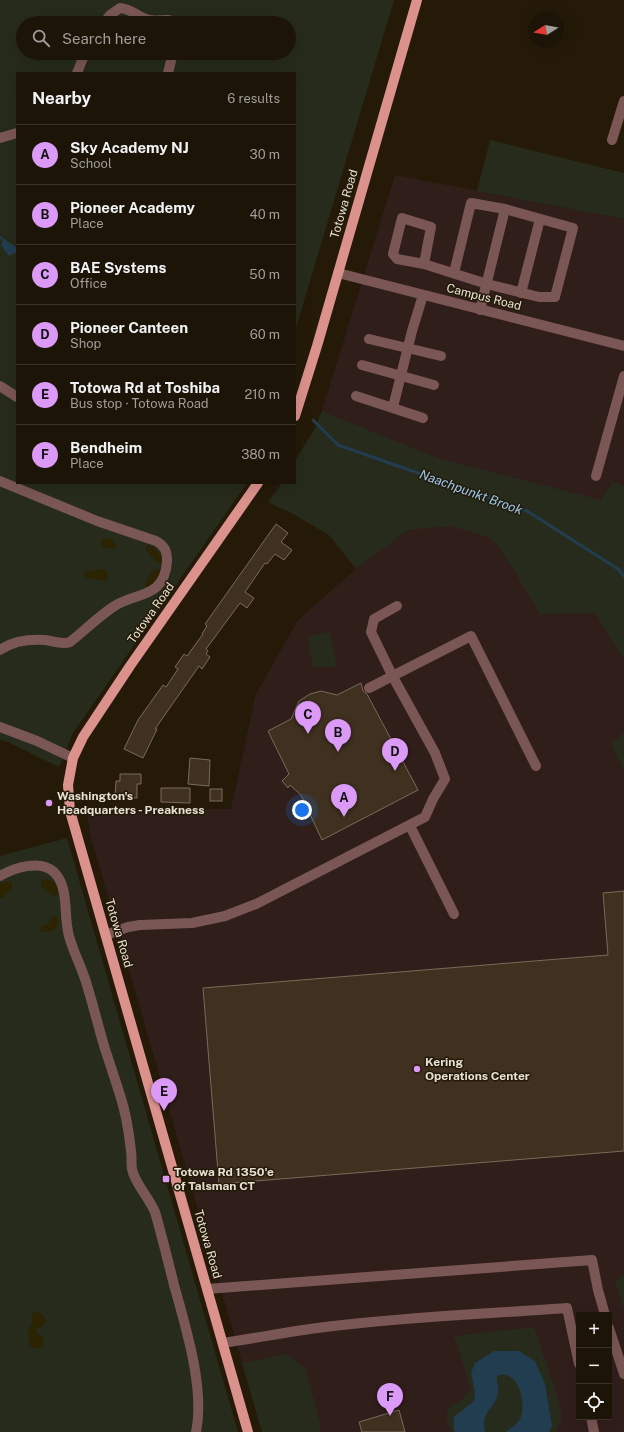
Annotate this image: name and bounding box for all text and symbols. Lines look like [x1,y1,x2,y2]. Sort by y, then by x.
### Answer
north arrow [528,12,564,48]
search box [16,16,296,60]
icon: search [30,27,52,49]
text: Search here [62,30,146,47]
text: Nearby [32,88,91,108]
text: 6 results [227,91,280,106]
text: Sky Academy NJ [70,139,189,156]
text: A [40,147,50,162]
text: 30 m [250,147,280,162]
text: School [70,156,112,171]
street label: Totowa Road [327,168,361,240]
text: Pioneer Academy [70,199,195,216]
text: B [41,207,49,222]
text: 40 m [249,207,280,222]
text: Place [70,216,104,231]
text: BAE Systems [70,259,166,276]
text: C [40,267,50,282]
text: 50 m [249,267,280,282]
text: Office [70,276,107,291]
street label: Campus Road [445,281,523,313]
text: Pioneer Canteen [70,319,188,336]
text: D [40,327,50,342]
text: 60 m [250,327,280,342]
text: Shop [70,336,101,351]
text: Totowa Rd at Toshiba [70,379,220,396]
text: E [41,387,49,402]
text: 210 m [245,387,280,402]
text: Bus stop · Totowa Road [70,396,209,411]
text: Bendheim [70,439,142,456]
text: F [41,447,49,462]
text: 380 m [241,447,280,462]
text: Place [70,456,104,471]
water label: Naachpunkt Brook [417,466,525,518]
street label: Totowa Road [125,580,177,646]
pin: C [295,701,321,734]
pin: B [325,719,351,752]
pin: D [382,738,408,771]
pin: A [331,784,357,817]
place label: Washington's Headquarters - Preakness [57,789,205,817]
marker: Washington's Headquarters - Preakness [44,798,54,808]
your location [292,800,312,820]
street label: Totowa Road [102,897,136,969]
place label: Kering Operations Center [425,1055,530,1083]
marker: Kering Operations Center [412,1064,422,1074]
pin: E [151,1078,177,1111]
place label: Totowa Rd 1350'e of Talsman CT [174,1165,274,1193]
marker: Totowa Rd 1350'e of Talsman CT [161,1174,171,1184]
street label: Totowa Road [191,1208,225,1280]
map controls [576,1312,612,1420]
button: + [576,1312,612,1348]
button: − [576,1348,612,1384]
pin: F [377,1383,403,1416]
button: locate [576,1384,612,1420]

